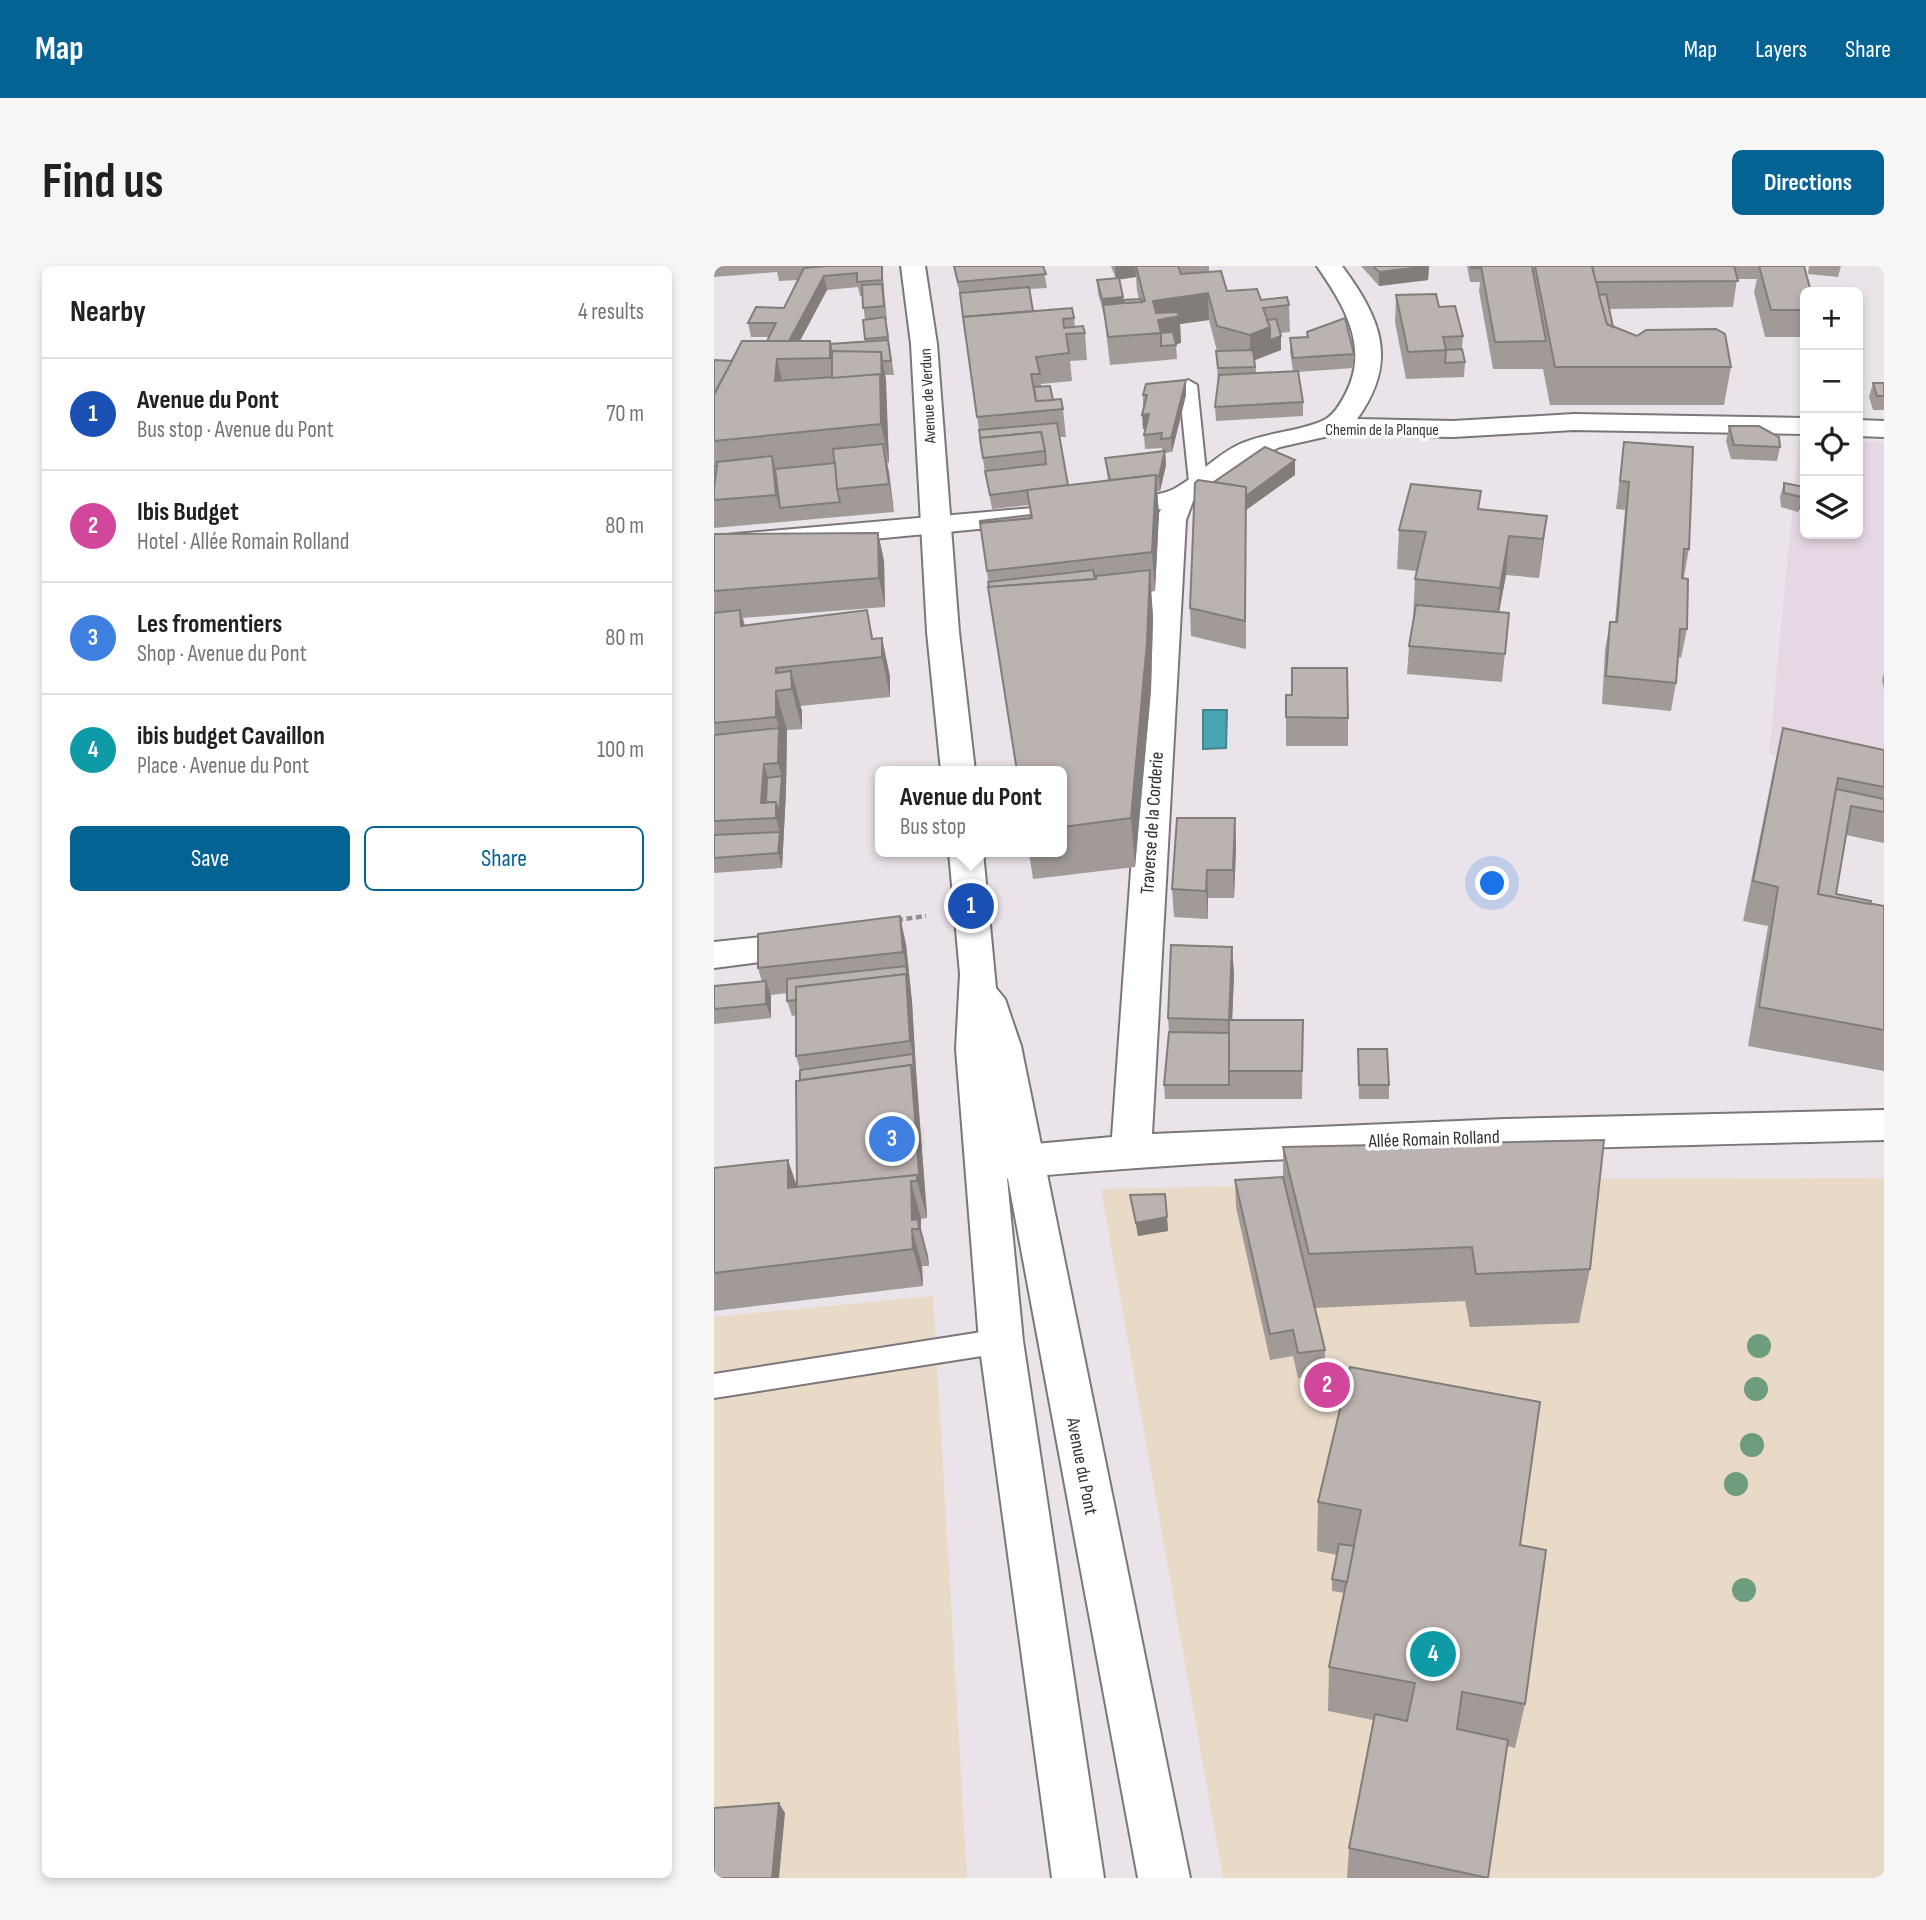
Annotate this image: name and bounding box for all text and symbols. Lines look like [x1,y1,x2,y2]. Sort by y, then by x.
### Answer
text: Map [35,29,84,69]
text: Map [1684,35,1717,64]
text: Layers [1755,35,1807,64]
text: Share [1845,35,1891,64]
button: Directions [1732,150,1884,215]
text: Find us [42,153,164,212]
map controls [1800,287,1863,539]
button: + [1800,287,1863,350]
text: Nearby [70,294,146,330]
text: 4 results [578,298,644,326]
street label: Avenue de Verdun [917,348,941,445]
button: − [1800,350,1863,413]
text: Avenue du Pont [137,385,279,416]
text: 1 [88,400,98,428]
text: 70 m [606,400,644,428]
button: locate [1800,413,1863,476]
text: Bus stop · Avenue du Pont [137,416,334,444]
street label: Chemin de la Planque [1325,421,1439,440]
button: layers [1800,476,1863,539]
text: Ibis Budget [137,497,239,528]
text: 2 [88,512,98,540]
text: 80 m [605,512,644,540]
text: Hotel · Allée Romain Rolland [137,528,349,556]
text: Les fromentiers [137,609,282,640]
text: 3 [88,624,98,652]
text: 80 m [605,624,644,652]
text: Shop · Avenue du Pont [137,640,307,668]
text: ibis budget Cavaillon [137,721,325,752]
text: 4 [88,736,98,764]
text: 100 m [597,736,644,764]
street label: Traverse de la Corderie [1136,751,1169,895]
text: Place · Avenue du Pont [137,752,309,780]
popup [875,766,1067,857]
text: Avenue du Pont [900,782,1042,813]
text: Bus stop [900,813,966,841]
button: Save [70,826,350,891]
button: Share [364,826,644,891]
your location [1475,866,1509,900]
pin: 1 [948,880,994,932]
pin: 3 [869,1113,915,1165]
street label: Allée Romain Rolland [1367,1126,1500,1153]
pin: 2 [1304,1359,1350,1411]
street label: Avenue du Pont [1061,1415,1102,1517]
pin: 4 [1410,1628,1456,1680]

